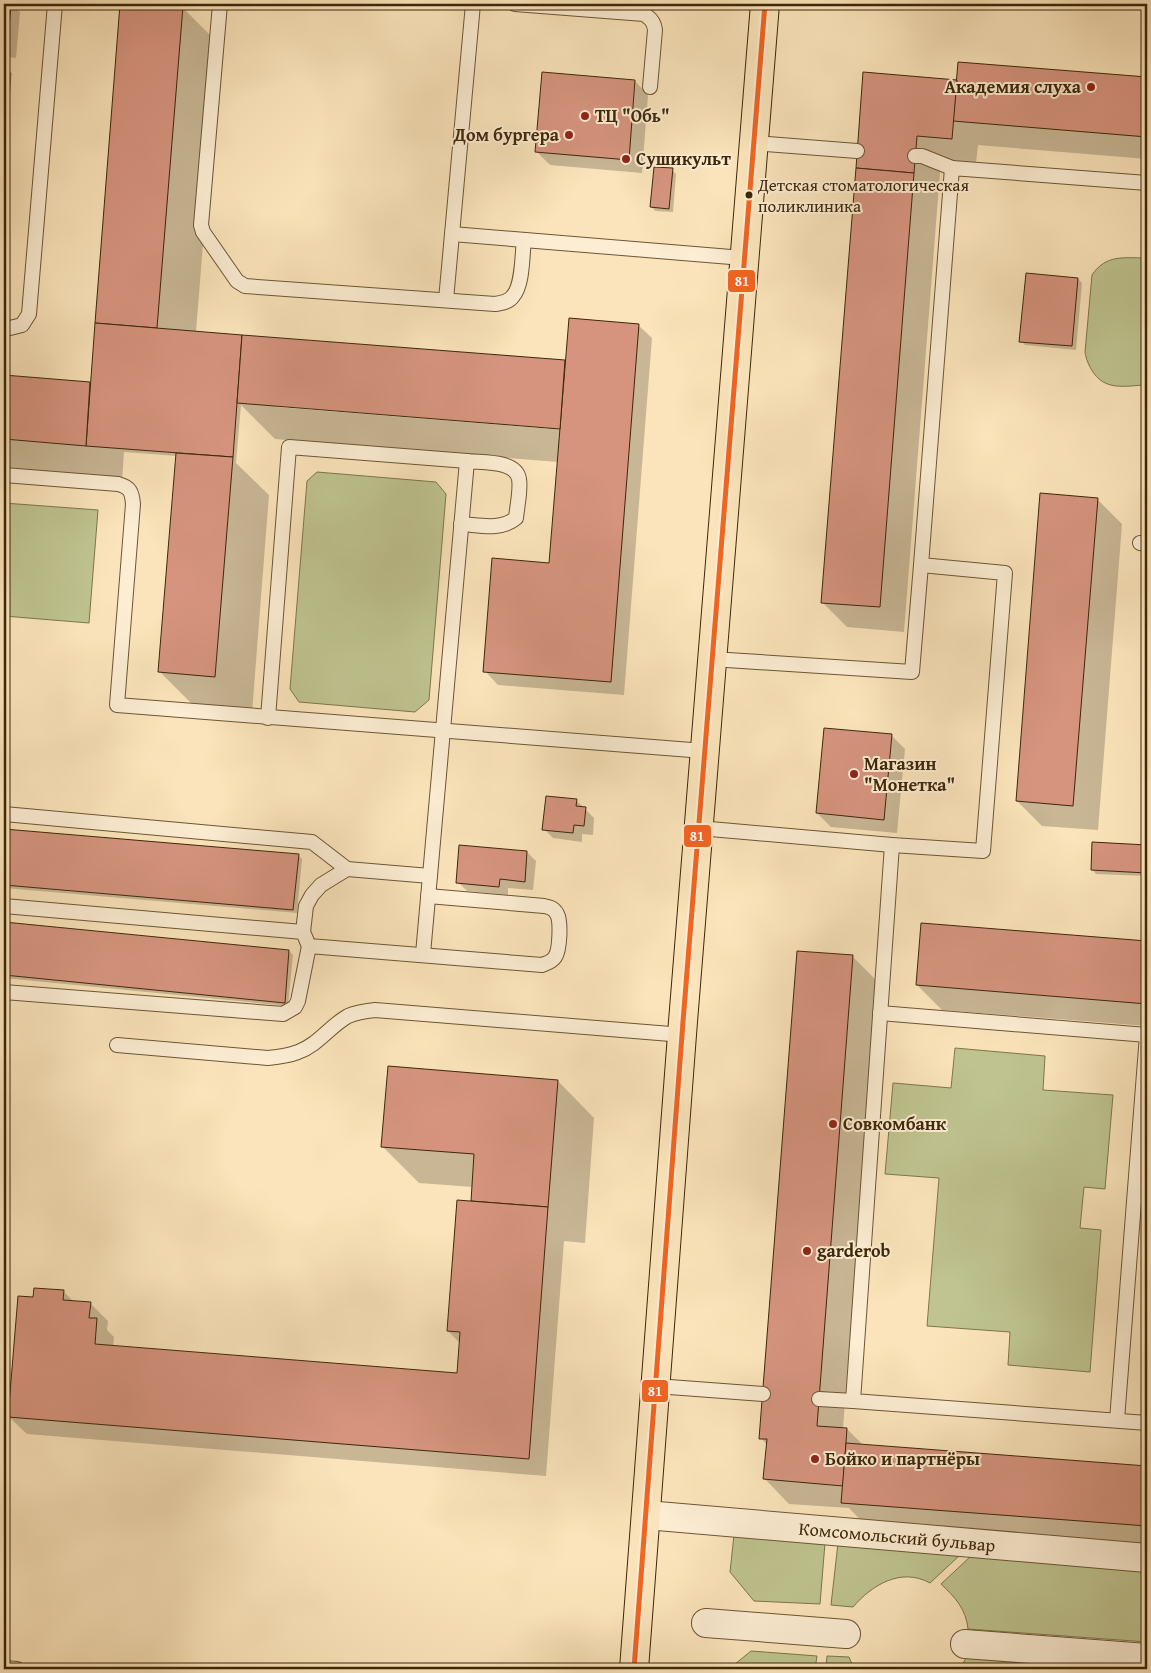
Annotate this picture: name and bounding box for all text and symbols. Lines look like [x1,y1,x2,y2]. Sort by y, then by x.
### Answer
place label: Академия слуха [945,73,1082,100]
marker: Академия слуха [1085,81,1097,93]
place label: ТЦ "Обь" [595,102,670,129]
marker: ТЦ "Обь" [579,110,591,122]
place label: Дом бургера [452,121,560,148]
marker: Дом бургера [563,129,575,141]
place label: Сушикульт [636,145,731,172]
marker: Сушикульт [620,153,632,165]
place label: Детская стоматологическая поликлиника [757,172,969,218]
marker: Детская стоматологическая поликлиника [744,190,754,200]
line badge: 81 [727,269,756,293]
text: 81 [735,271,749,291]
place label: Магазин "Монетка" [864,750,955,798]
marker: Магазин "Монетка" [848,768,860,780]
line badge: 81 [683,824,712,848]
text: 81 [690,826,704,846]
place label: Совкомбанк [843,1110,947,1137]
marker: Совкомбанк [827,1118,839,1130]
place label: garderob [817,1237,891,1264]
marker: garderob [801,1245,813,1257]
line badge: 81 [641,1379,669,1403]
text: 81 [648,1381,662,1401]
place label: Бойко и партнёры [825,1445,980,1472]
marker: Бойко и партнёры [809,1453,821,1465]
street label: Комсомольский бульвар [798,1514,997,1559]

